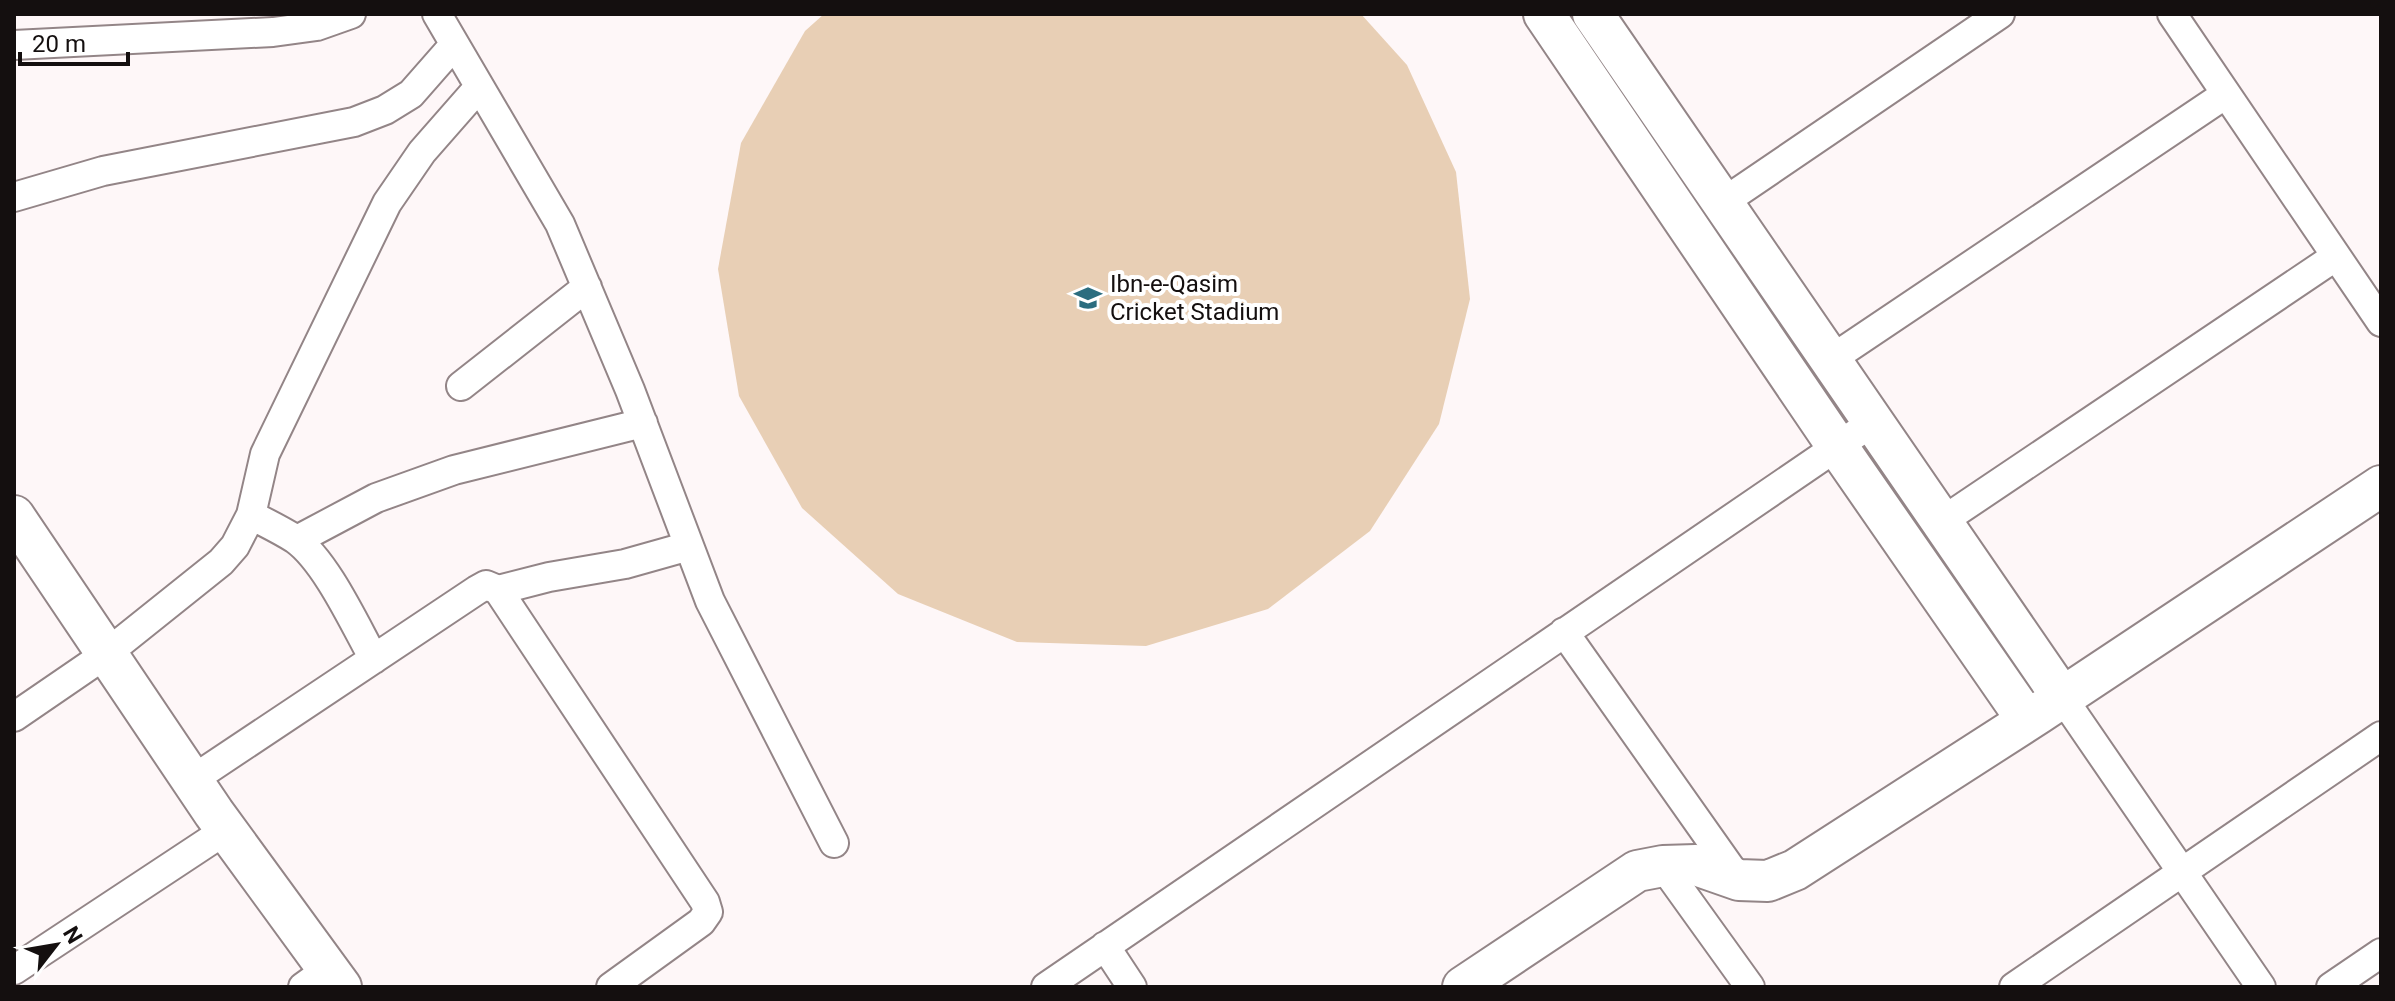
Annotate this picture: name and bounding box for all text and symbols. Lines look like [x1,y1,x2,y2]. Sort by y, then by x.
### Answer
scale bar [20,16,128,66]
text: 20 m [32,30,86,58]
place label: Ibn-e-Qasim Cricket Stadium [1110,270,1279,326]
school or university icon: Ibn-e-Qasim Cricket Stadium [1073,283,1103,313]
north arrow [16,905,96,985]
text: N [58,922,87,948]

